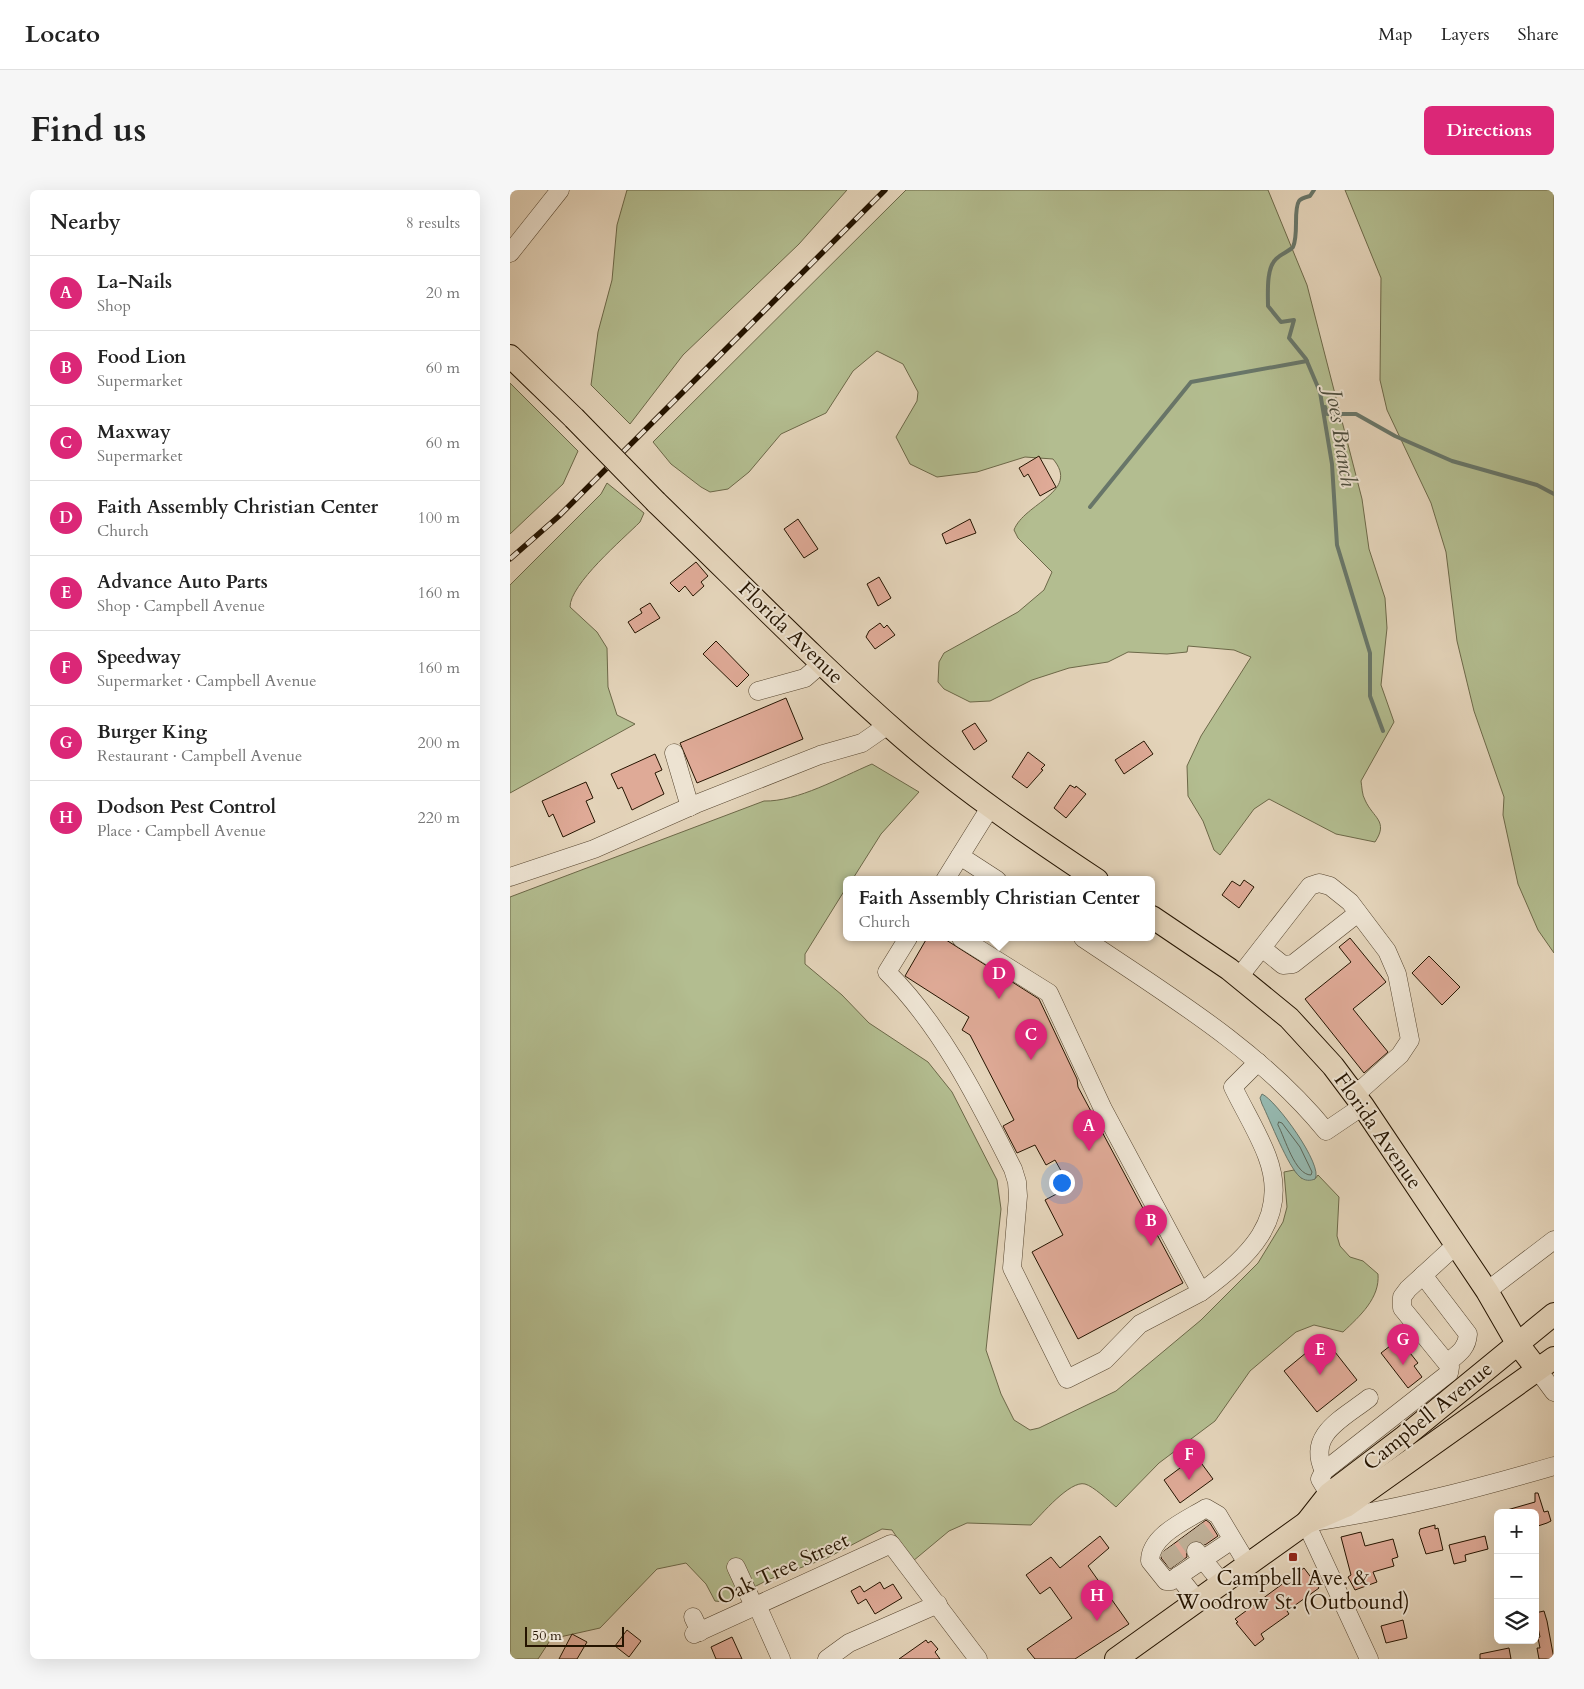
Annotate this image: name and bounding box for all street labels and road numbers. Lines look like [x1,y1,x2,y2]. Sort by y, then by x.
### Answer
street label: Florida Avenue [732,575,850,691]
street label: Florida Avenue [1327,1067,1429,1195]
street label: Campbell Avenue [1357,1355,1499,1477]
street label: Oak Tree Street [712,1526,854,1612]

